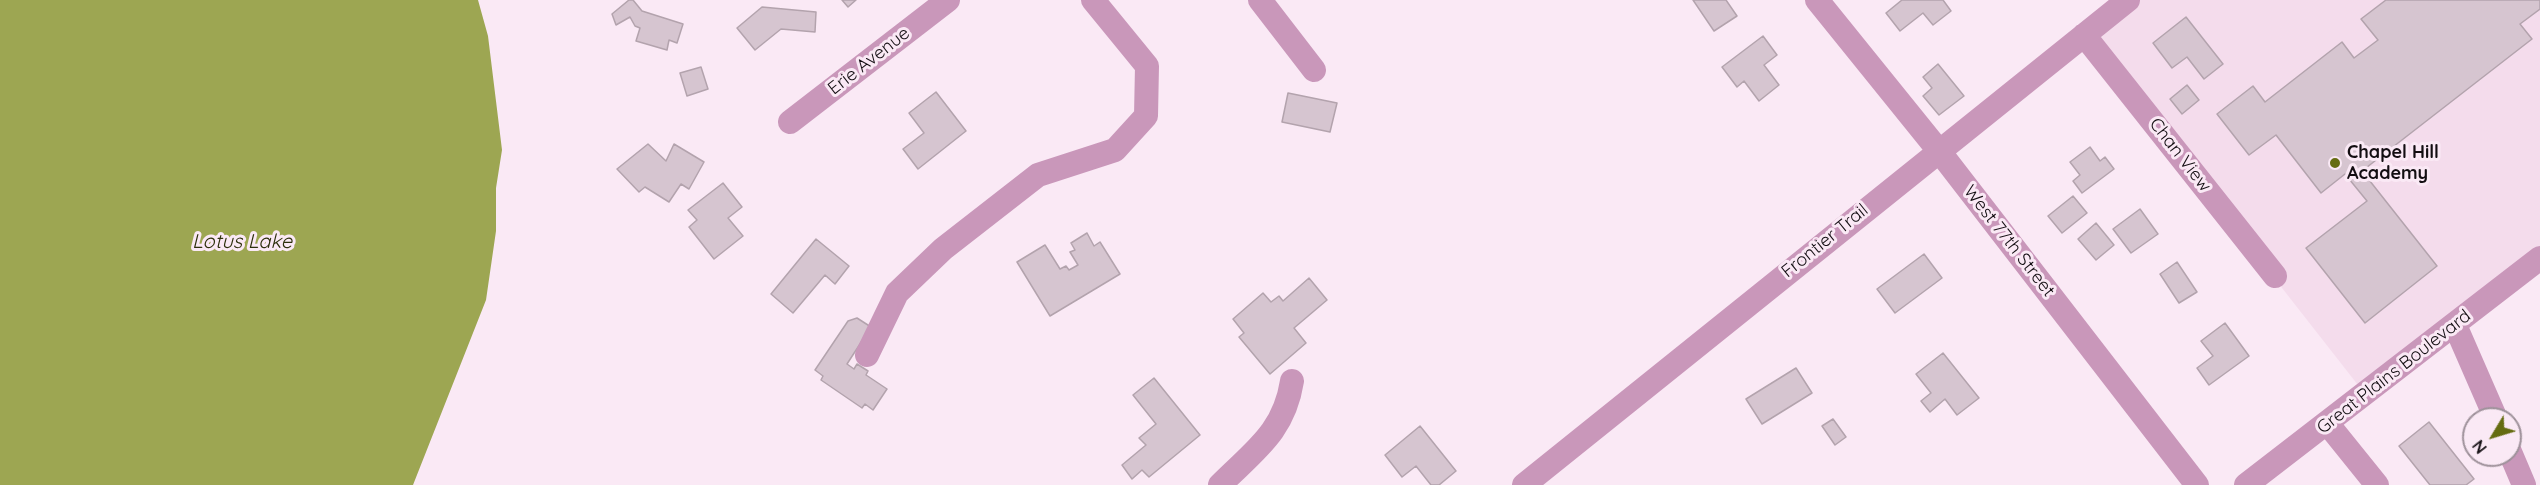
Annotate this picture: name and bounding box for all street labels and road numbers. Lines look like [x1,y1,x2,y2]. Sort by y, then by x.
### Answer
street label: Erie Avenue [824,22,914,100]
street label: Chan View [2144,114,2216,196]
street label: West 77th Street [1959,181,2059,301]
street label: Frontier Trail [1777,200,1873,282]
street label: Great Plains Boulevard [2313,305,2475,439]

